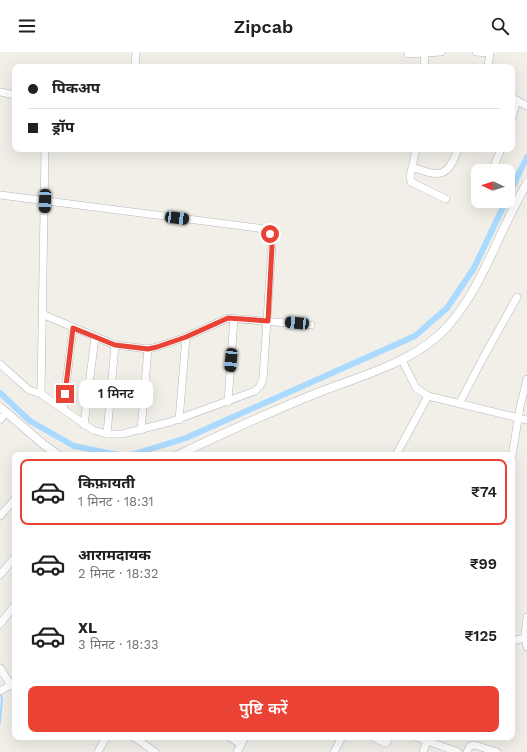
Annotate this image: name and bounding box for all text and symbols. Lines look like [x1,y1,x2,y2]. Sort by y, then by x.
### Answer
icon: menu [16,15,38,37]
icon: search [489,15,511,37]
text: Zipcab [234,16,293,37]
text: पिकअप [52,79,100,97]
text: ड्रॉप [52,118,74,136]
north arrow [471,164,515,208]
map controls [471,164,515,208]
car [39,189,51,213]
car [164,211,190,225]
route start [261,225,279,243]
car [285,316,309,330]
car [224,348,238,372]
callout: 1 मिनट [79,380,153,408]
route end [56,385,74,403]
text: 1 मिनट [98,386,134,401]
icon: car [30,474,66,510]
text: किफ़ायती [78,474,135,492]
text: ₹74 [471,483,497,501]
text: 1 मिनट · 18:31 [78,494,154,509]
icon: car [30,546,66,582]
text: आरामदायक [78,546,151,564]
text: ₹99 [470,555,497,573]
text: 2 मिनट · 18:32 [78,566,159,581]
icon: car [30,618,66,654]
text: XL [78,619,97,637]
text: ₹125 [464,627,497,645]
text: 3 मिनट · 18:33 [78,637,159,652]
button: पुष्टि करें [28,686,499,732]

